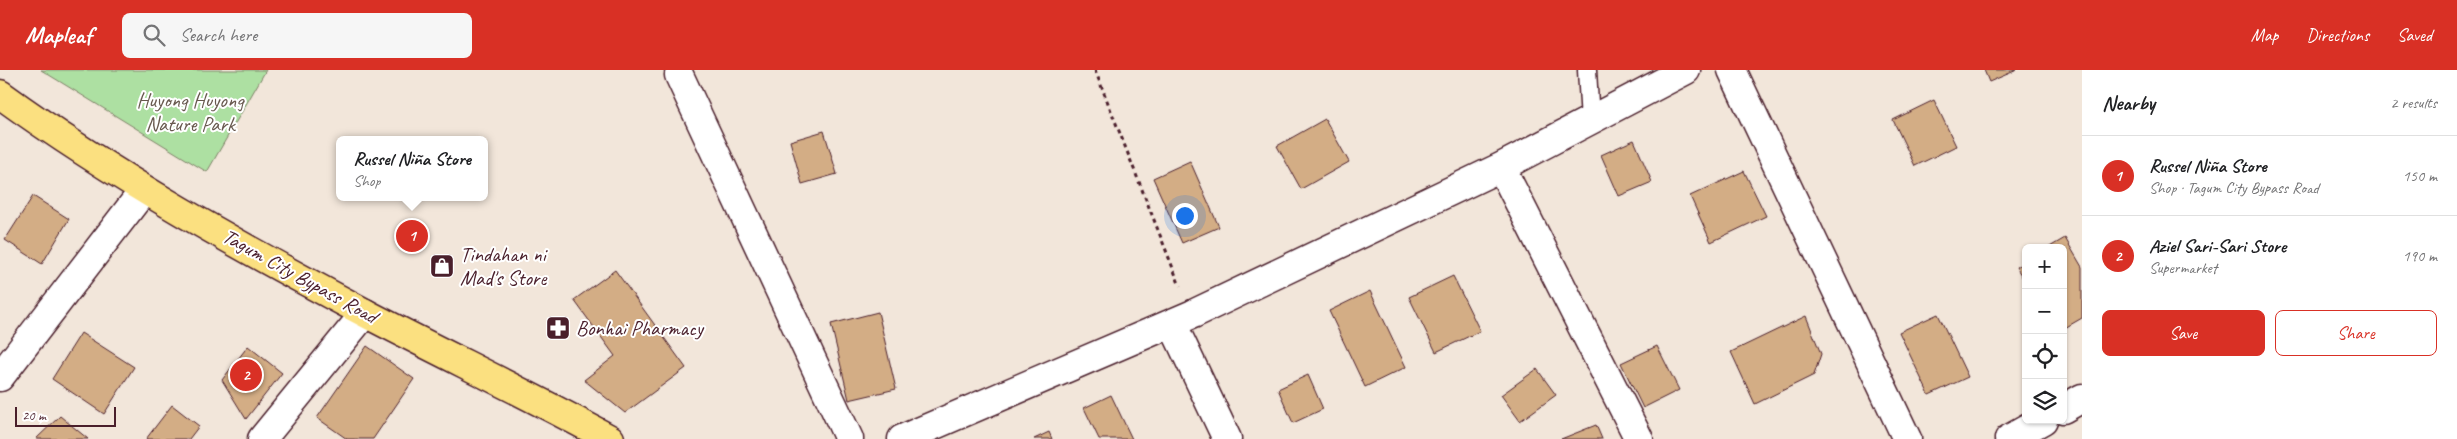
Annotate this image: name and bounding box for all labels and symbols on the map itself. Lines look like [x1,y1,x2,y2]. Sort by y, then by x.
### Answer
park label: Huyong Huyong Nature Park [136,87,245,137]
your location [1172,203,1198,229]
pin: 1 [396,217,428,255]
street label: Tagum City Bypass Road [218,223,384,331]
place label: Tindahan ni Mad's Store [460,241,549,291]
shop icon: Tindahan ni Mad's Store [429,253,455,279]
pharmacy icon: Bonhai Pharmacy [545,315,571,341]
place label: Bonhai Pharmacy [576,315,705,341]
pin: 2 [230,356,262,394]
scale bar [15,404,116,427]

